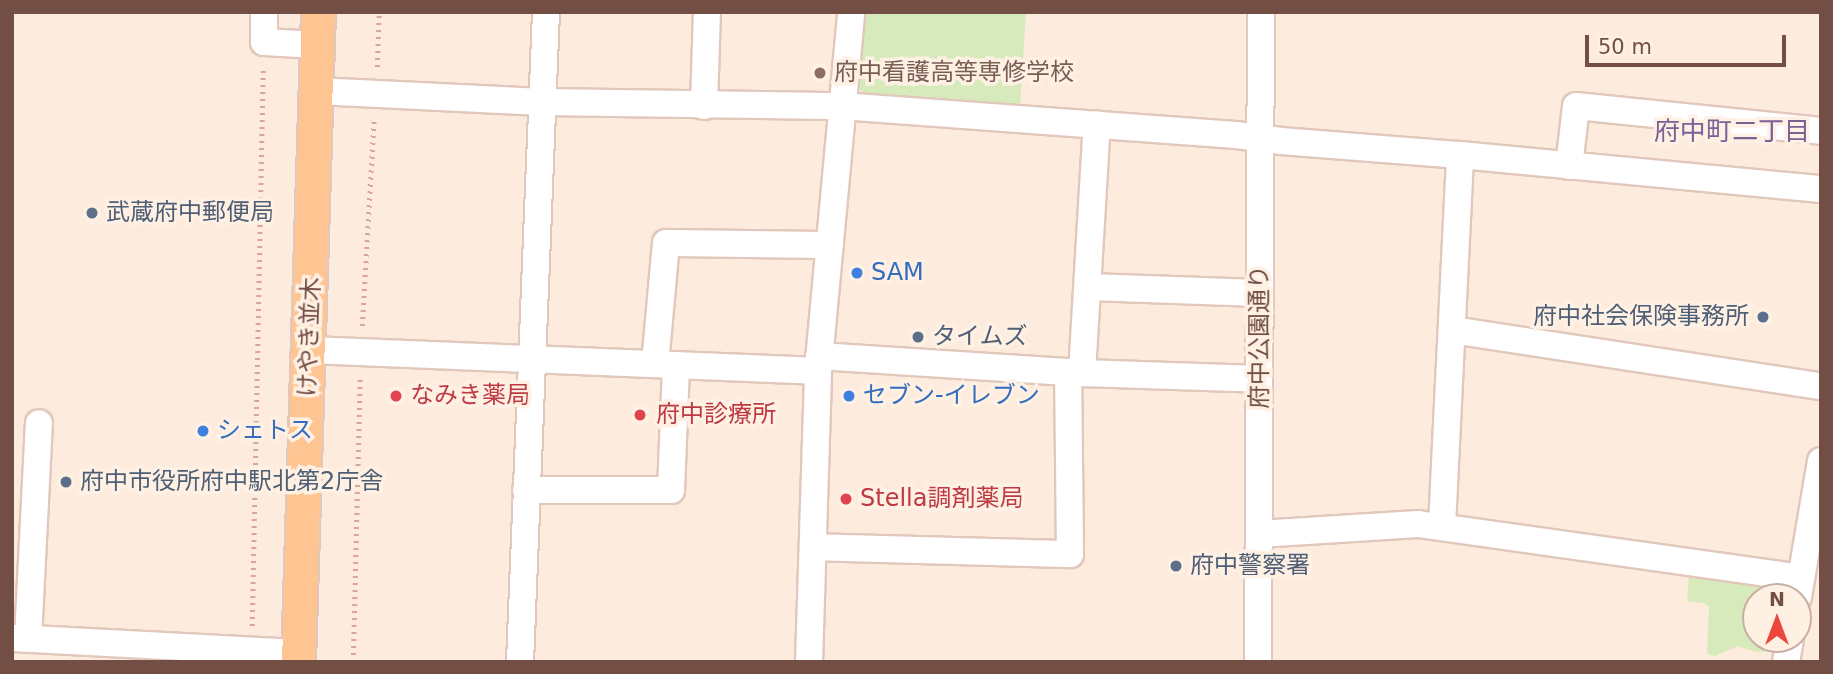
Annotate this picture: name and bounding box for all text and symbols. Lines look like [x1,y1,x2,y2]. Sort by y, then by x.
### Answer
scale bar [1588,21,1789,65]
text: 50 m [1598,35,1652,59]
place label: 府中看護高等専修学校 [834,59,1074,87]
marker: 府中看護高等専修学校 [812,65,828,81]
district label: 府中町二丁目 [1654,116,1810,148]
place label: 武蔵府中郵便局 [106,199,274,227]
marker: 武蔵府中郵便局 [84,205,100,221]
place label: SAM [871,259,924,287]
marker: SAM [849,265,865,281]
street label: 府中公園通り [1246,265,1274,409]
street label: けやき並木 [294,277,326,397]
place label: 府中社会保険事務所 [1533,303,1749,331]
marker: 府中社会保険事務所 [1755,309,1771,325]
place label: タイムズ [932,323,1028,351]
marker: タイムズ [910,329,926,345]
place label: なみき薬局 [410,382,530,410]
place label: セブン-イレブン [863,382,1040,410]
marker: なみき薬局 [388,388,404,404]
marker: セブン-イレブン [841,388,857,404]
place label: 府中診療所 [656,401,776,429]
marker: 府中診療所 [630,405,650,425]
place label: シェトス [217,417,313,445]
marker: シェトス [195,423,211,439]
place label: 府中市役所府中駅北第2庁舎 [80,468,383,496]
marker: 府中市役所府中駅北第2庁舎 [58,474,74,490]
place label: Stella調剤薬局 [860,485,1023,513]
marker: Stella調剤薬局 [838,491,854,507]
place label: 府中警察署 [1190,552,1310,580]
marker: 府中警察署 [1168,558,1184,574]
north arrow [1742,583,1812,653]
text: N [1769,588,1785,610]

